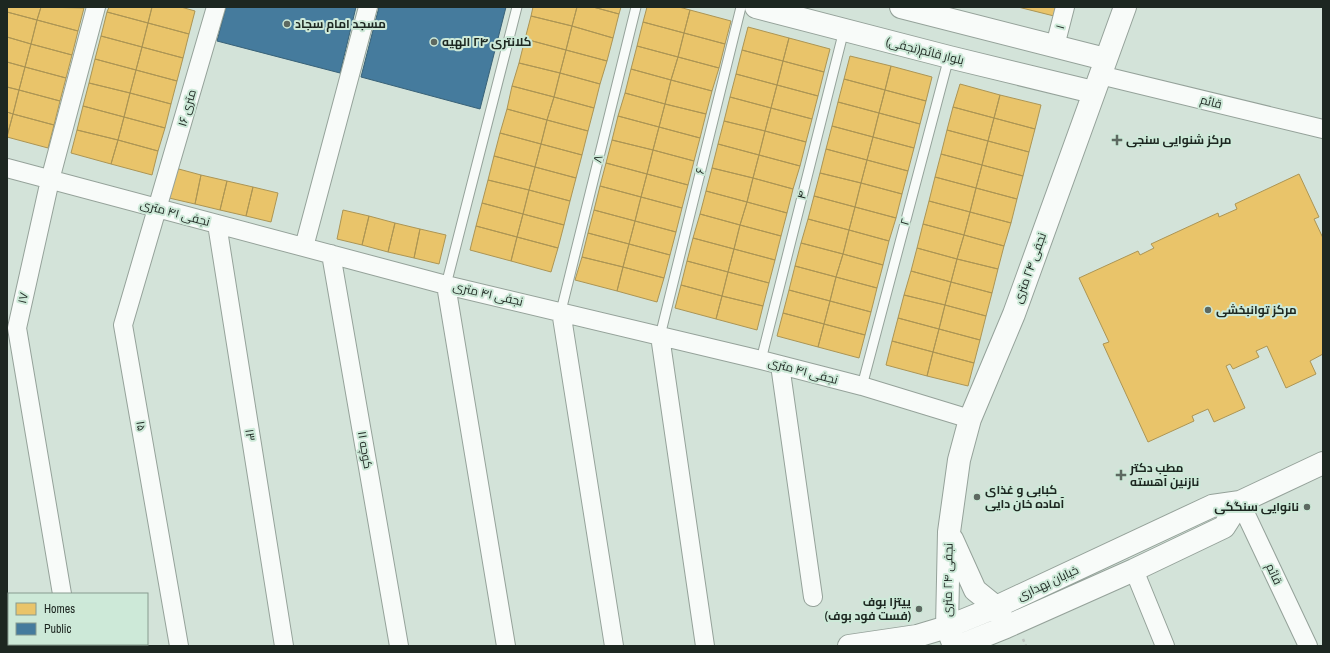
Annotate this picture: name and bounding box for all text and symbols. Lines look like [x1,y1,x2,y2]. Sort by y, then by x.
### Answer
place label: مسجد امام سجاد [295,16,386,32]
marker: مسجد امام سجاد [282,19,292,29]
street label: ۱ [1052,23,1068,31]
place label: کلانتری ۲۴ الهیه [442,34,532,50]
street label: بلوار قائم(نجفی) [884,34,966,68]
marker: کلانتری ۲۴ الهیه [429,37,439,47]
street label: ۱۶ متری [174,88,200,128]
street label: قائم [1198,92,1224,112]
place label: مرکز شنوایی سنجی [1126,132,1232,148]
marker: مرکز شنوایی سنجی [1111,134,1123,146]
street label: ۸ [589,153,607,165]
street label: ۶ [692,166,708,176]
street label: ۴ [793,189,811,201]
street label: نجفی ۴۱ متری [138,196,212,230]
street label: ۲ [896,217,914,227]
street label: نجفی ۲۴ متری [1010,230,1050,306]
street label: نجفی ۴۱ متری [451,278,525,310]
street label: ۱۷ [14,290,32,305]
place label: مرکز توانبخشی [1216,302,1297,318]
marker: مرکز توانبخشی [1203,305,1213,315]
street label: نجفی ۴۱ متری [766,354,840,388]
street label: ۱۵ [132,420,150,432]
street label: ۱۳ [241,428,259,442]
street label: کوچه ۱۱ [353,430,376,470]
place label: مطب دکتر نازنین آهسته [1129,460,1199,490]
marker: مطب دکتر نازنین آهسته [1115,469,1127,481]
place label: کبابی و غذای آماده خان دایی [985,482,1065,512]
marker: کبابی و غذای آماده خان دایی [972,492,982,502]
place label: نانوایی سنگکی [1214,499,1299,515]
marker: نانوایی سنگکی [1302,502,1312,512]
street label: نجفی ۲۴ متری [939,543,957,617]
street label: قائم [1262,561,1286,587]
street label: خیابان بهداری [1015,562,1081,604]
legend [8,593,148,645]
place label: پیتزا بوف (فست فود بوف) [825,594,912,624]
text: Homes [44,601,75,617]
marker: پیتزا بوف (فست فود بوف) [914,604,924,614]
text: Public [44,621,71,637]

